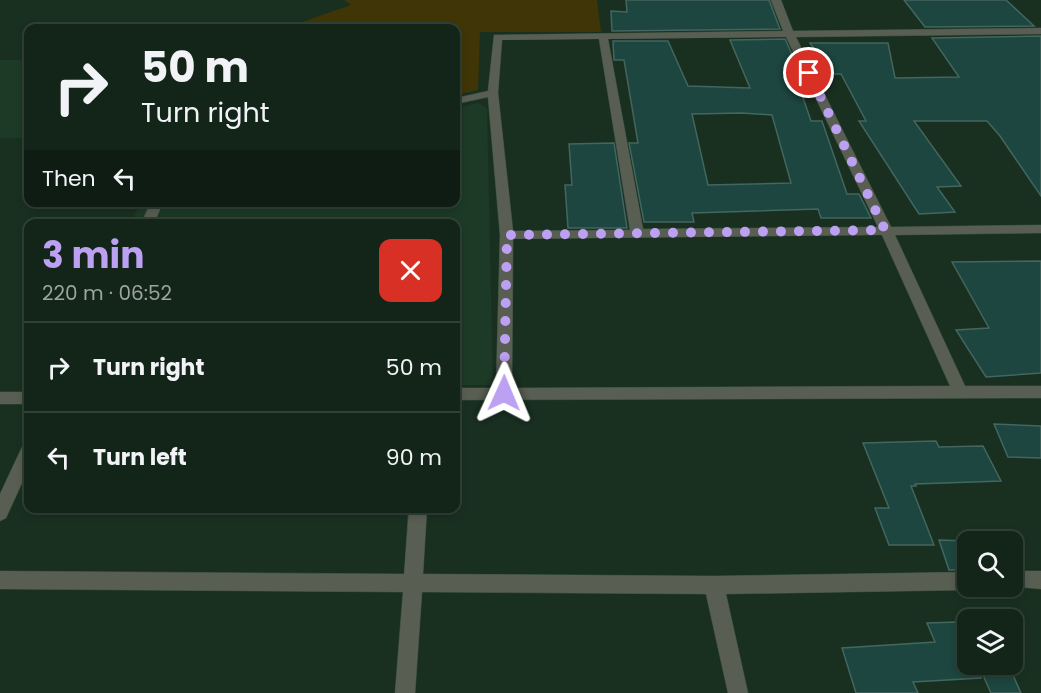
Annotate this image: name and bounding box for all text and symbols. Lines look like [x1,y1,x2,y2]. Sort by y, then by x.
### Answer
text: 50 m [141,38,249,97]
pin [783,47,834,98]
icon: right [42,48,120,126]
icon: arrive [792,56,825,89]
text: Turn right [141,94,270,131]
icon: left [108,162,141,195]
text: Then [42,163,96,194]
text: 3 min [42,230,144,281]
button: close [379,239,442,302]
text: 220 m · 06:52 [42,279,172,307]
icon: right [42,351,75,384]
text: Turn right [93,352,204,383]
text: 50 m [386,352,442,383]
position arrow [472,361,536,425]
icon: left [42,441,75,474]
text: Turn left [93,442,187,473]
text: 90 m [386,442,442,473]
map controls [957,531,1023,675]
button: search [957,531,1023,597]
button: layers [957,609,1023,675]

